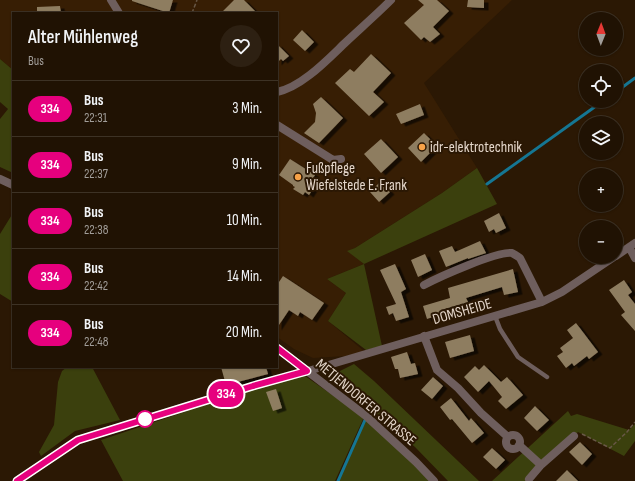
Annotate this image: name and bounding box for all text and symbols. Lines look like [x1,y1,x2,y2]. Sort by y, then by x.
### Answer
north arrow [579,12,623,56]
map controls [579,12,623,264]
button: heart [220,25,262,67]
text: Alter Mühlenweg [28,26,138,49]
text: Bus [28,53,44,69]
button: locate [579,64,623,108]
text: Bus [84,91,103,110]
text: 3 Min. [232,99,262,118]
text: 334 [40,100,60,117]
text: 22:31 [84,110,107,126]
button: layers [579,116,623,160]
place label: idr-elektrotechnik [430,138,522,157]
marker: idr-elektrotechnik [417,142,427,152]
text: Bus [84,147,103,166]
text: 9 Min. [232,155,262,174]
text: 334 [40,156,60,173]
place label: Fußpflege Wiefelstede E. Frank [306,159,407,195]
text: 22:37 [84,166,108,182]
button: + [579,168,623,212]
marker: Fußpflege Wiefelstede E. Frank [293,172,303,182]
text: Bus [84,203,103,222]
text: 10 Min. [227,211,262,230]
text: 334 [40,212,60,229]
button: − [579,220,623,264]
text: 22:38 [84,222,108,238]
text: Bus [84,259,103,278]
text: 14 Min. [227,267,262,286]
text: 334 [40,268,60,285]
text: 22:42 [84,278,108,294]
street label: DOMSHEIDE [430,294,494,329]
text: Bus [84,315,103,334]
text: 20 Min. [226,323,262,342]
text: 334 [40,324,60,341]
text: 22:48 [84,334,108,350]
street label: METJENDORFER STRASSE [311,355,420,450]
line badge: 334 [203,381,249,407]
text: 334 [216,385,236,402]
unlabelled marker [136,410,154,428]

